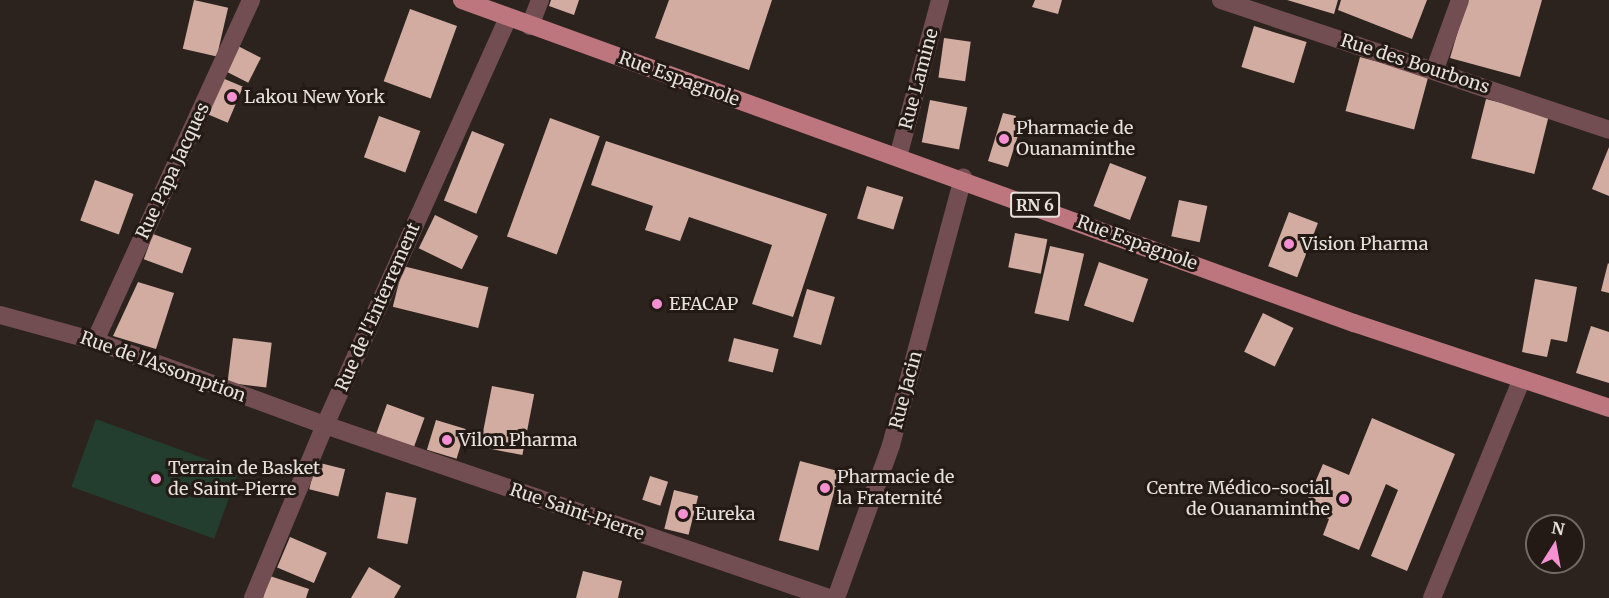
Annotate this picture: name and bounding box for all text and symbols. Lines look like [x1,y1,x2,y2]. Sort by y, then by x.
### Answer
street label: Rue Lamine [895,26,943,132]
street label: Rue des Bourbons [1338,30,1492,98]
street label: Rue Espagnole [616,47,742,111]
place label: Lakou New York [244,86,385,108]
marker: Lakou New York [225,90,239,104]
street label: Rue Papa Jacques [132,99,214,243]
place label: Pharmacie de Ouanaminthe [1016,118,1135,160]
marker: Pharmacie de Ouanaminthe [997,132,1011,146]
road number: RN 6 [1010,192,1060,218]
street label: Rue Espagnole [1074,211,1200,275]
street label: Rue de l'Enterrement [331,219,425,395]
place label: Vision Pharma [1301,233,1428,255]
marker: Vision Pharma [1282,237,1296,251]
place label: EFACAP [669,293,738,315]
marker: EFACAP [650,297,664,311]
street label: Rue de l'Assomption [77,327,249,407]
street label: Rue Jacin [885,349,927,431]
place label: Vilon Pharma [459,429,577,451]
marker: Vilon Pharma [440,433,454,447]
place label: Terrain de Basket de Saint-Pierre [168,458,320,500]
place label: Pharmacie de la Fraternité [837,467,954,510]
marker: Terrain de Basket de Saint-Pierre [149,472,163,486]
place label: Centre Médico-social de Ouanaminthe [1147,478,1330,520]
street label: Rue Saint-Pierre [507,479,647,545]
marker: Pharmacie de la Fraternité [818,481,832,495]
marker: Centre Médico-social de Ouanaminthe [1335,490,1353,508]
place label: Eureka [695,503,755,525]
marker: Eureka [676,507,690,521]
north arrow [1525,514,1585,574]
text: N [1550,517,1566,539]

